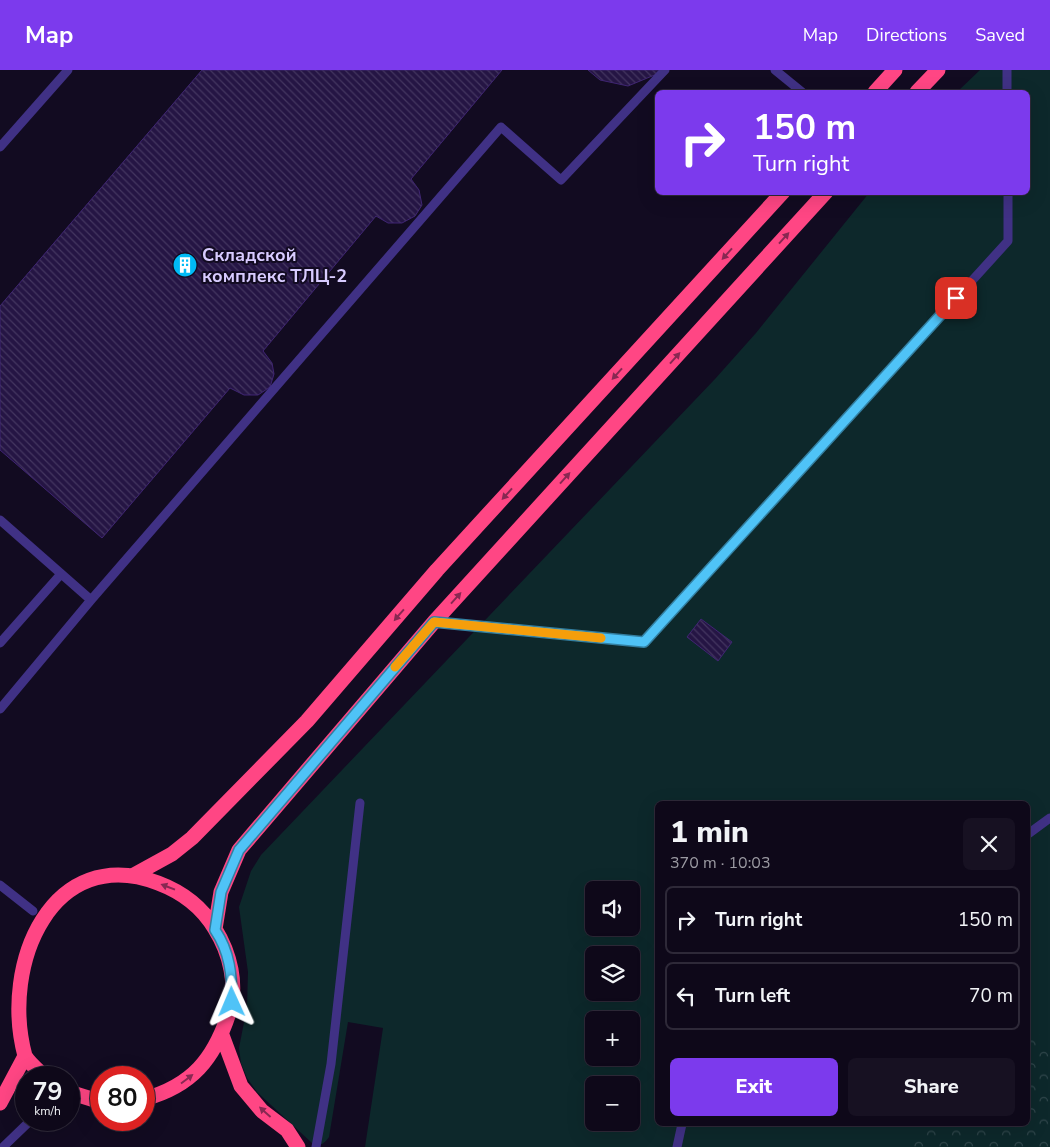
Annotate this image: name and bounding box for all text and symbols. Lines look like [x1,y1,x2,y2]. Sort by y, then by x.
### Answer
text: Map [25,19,73,51]
text: Map [803,23,838,47]
text: Directions [866,23,947,47]
text: Saved [975,23,1025,47]
text: 150 m [753,104,856,151]
icon: right [670,110,735,175]
text: Turn right [753,149,849,179]
one-way arrow [779,231,790,244]
place label: Складской комплекс ТЛЦ-2 [202,243,347,288]
one-way arrow [721,248,732,261]
building icon: Складской комплекс ТЛЦ-2 [172,252,198,278]
pin [935,277,977,319]
icon: arrive [942,284,970,312]
one-way arrow [669,352,681,364]
one-way arrow [611,368,623,380]
one-way arrow [559,472,571,484]
one-way arrow [501,488,513,500]
one-way arrow [450,592,462,604]
one-way arrow [393,608,404,621]
text: 1 min [670,812,749,853]
button: close [963,818,1015,870]
text: 370 m · 10:03 [670,852,771,874]
map controls [585,881,640,1131]
button: sound [585,881,640,936]
one-way arrow [161,883,176,890]
icon: right [672,906,700,934]
text: Turn right [715,907,802,933]
text: 150 m [958,907,1013,933]
button: layers [585,946,640,1001]
position arrow [205,975,257,1027]
icon: left [672,982,700,1010]
text: Turn left [715,983,790,1009]
text: 70 m [969,983,1013,1009]
button: + [585,1011,640,1066]
button: Exit [670,1058,838,1116]
button: Share [848,1058,1015,1116]
speed limit sign: 80 [90,1066,155,1131]
one-way arrow [180,1073,193,1084]
text: 79 [32,1075,63,1109]
button: − [585,1076,640,1131]
text: km/h [34,1103,61,1119]
one-way arrow [259,1106,271,1118]

